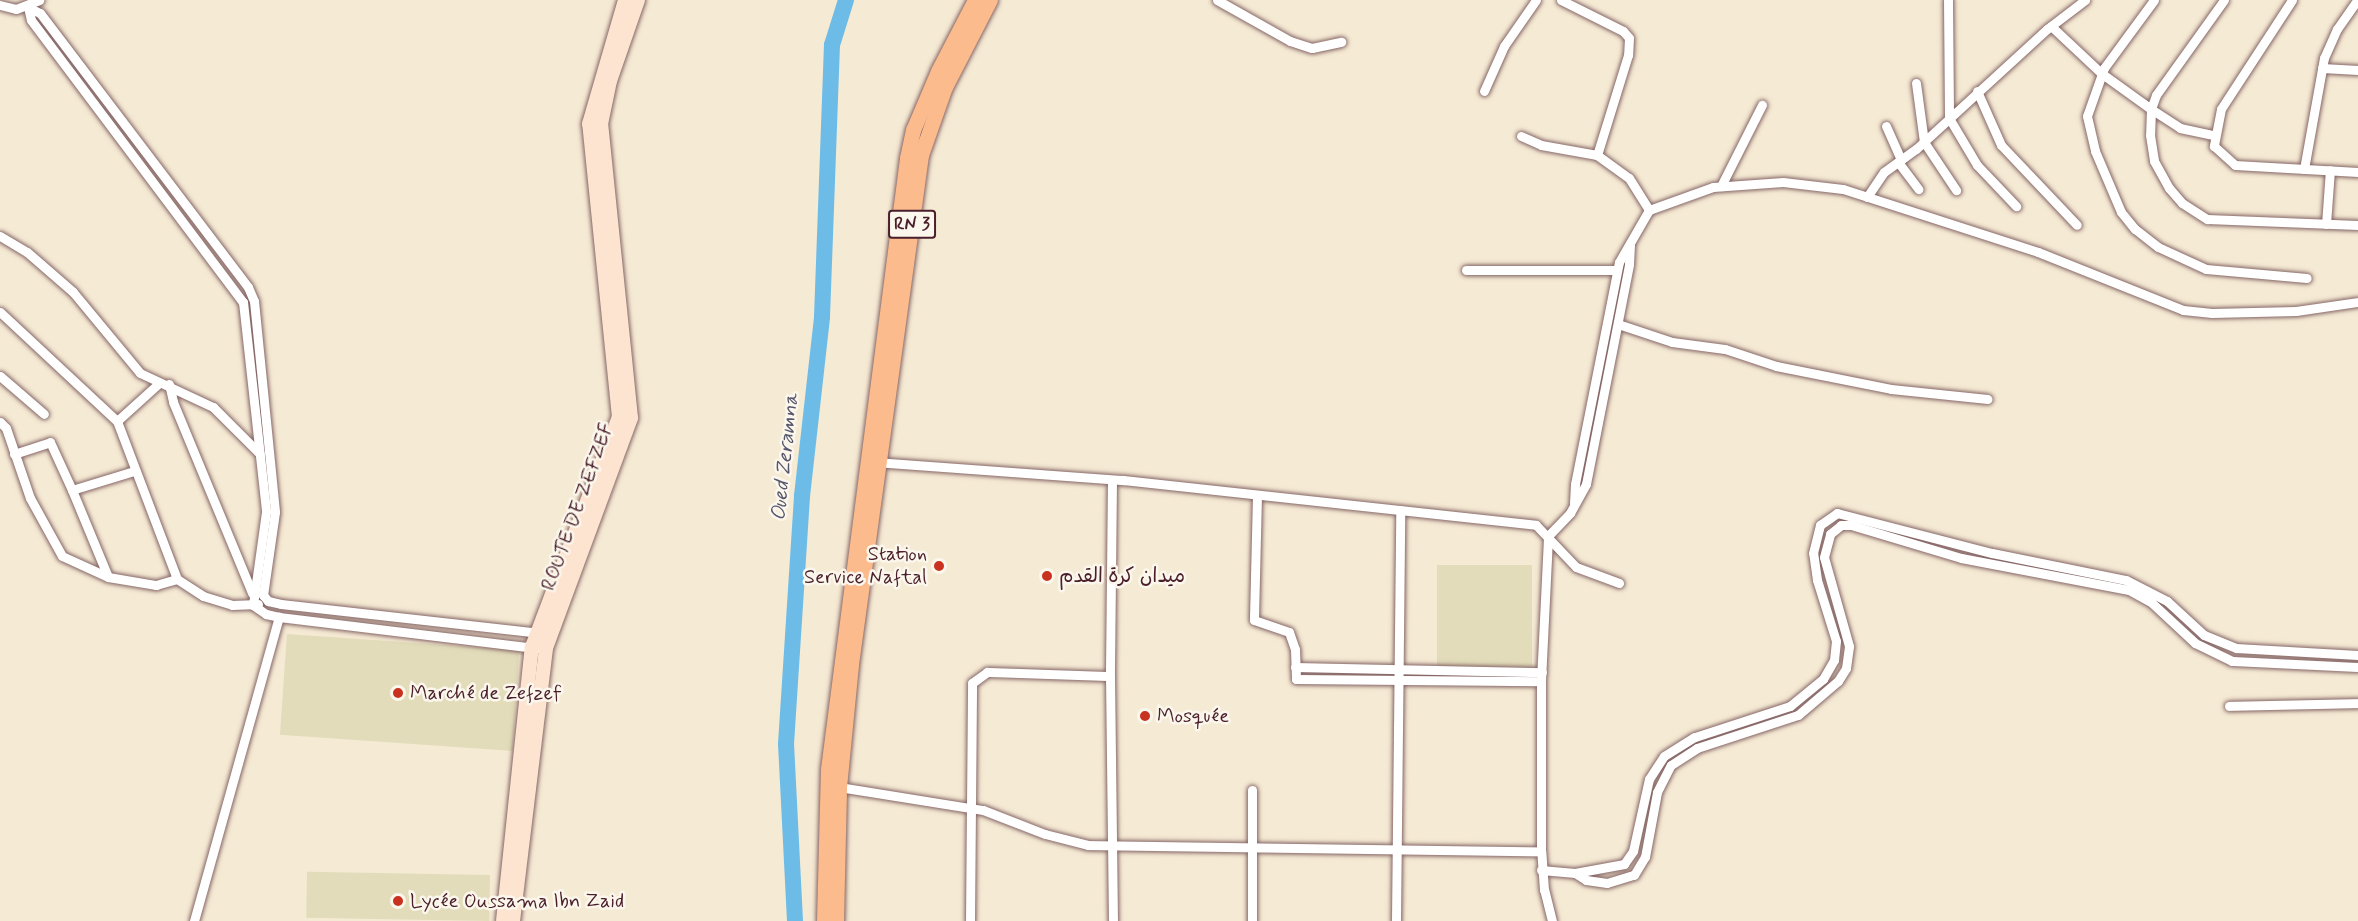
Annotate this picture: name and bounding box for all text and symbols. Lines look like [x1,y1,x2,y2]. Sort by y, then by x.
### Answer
road number: RN 3 [888,209,936,239]
water label: Oued Zeramna [765,389,805,525]
street label: ROUTE DE ZEFZEF [537,420,619,594]
place label: Station Service Naftal [806,542,927,589]
marker: Station Service Naftal [932,559,946,573]
place label: ميدان كرة القدم [1059,564,1185,588]
marker: ميدان كرة القدم [1040,569,1054,583]
place label: Marché de Zefzef [410,681,565,705]
marker: Marché de Zefzef [391,686,405,700]
place label: Mosquée [1157,704,1229,728]
marker: Mosquée [1138,709,1152,723]
place label: Lycée Oussama Ibn Zaid [410,889,627,913]
marker: Lycée Oussama Ibn Zaid [391,894,405,908]

